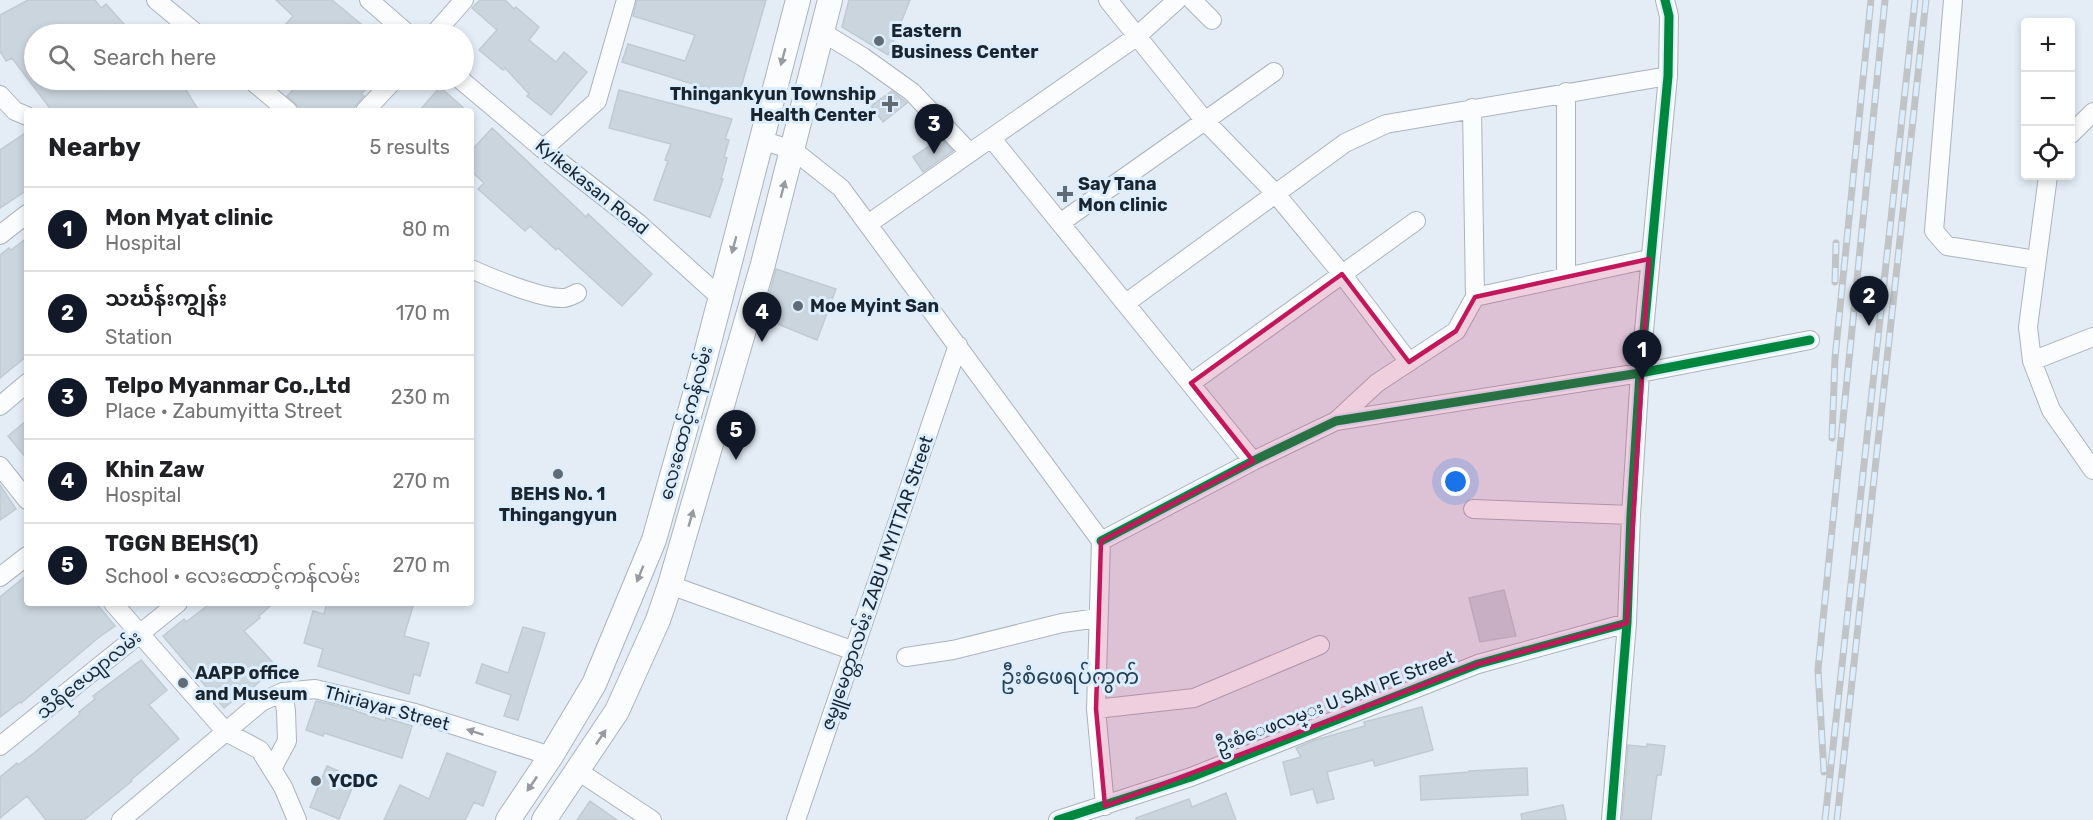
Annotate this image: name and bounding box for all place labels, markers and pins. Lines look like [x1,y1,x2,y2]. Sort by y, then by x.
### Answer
place label: Eastern Business Center [891,20,1038,63]
marker: Eastern Business Center [872,34,886,48]
place label: Thingankyun Township Health Center [670,83,876,126]
marker: Thingankyun Township Health Center [881,95,899,113]
pin: 3 [914,104,954,154]
place label: Say Tana Mon clinic [1078,173,1168,216]
marker: Say Tana Mon clinic [1056,185,1074,203]
pin: 2 [1850,276,1888,326]
pin: 4 [742,292,782,342]
place label: Moe Myint San [810,295,939,317]
marker: Moe Myint San [791,299,805,313]
pin: 1 [1622,330,1662,380]
pin: 5 [716,410,756,460]
marker: BEHS No. 1 Thingangyun [551,467,565,481]
place label: BEHS No. 1 Thingangyun [499,483,617,526]
place label: AAPP office and Museum [195,662,308,705]
marker: AAPP office and Museum [176,676,190,690]
place label: YCDC [328,770,378,792]
marker: YCDC [309,774,323,788]

